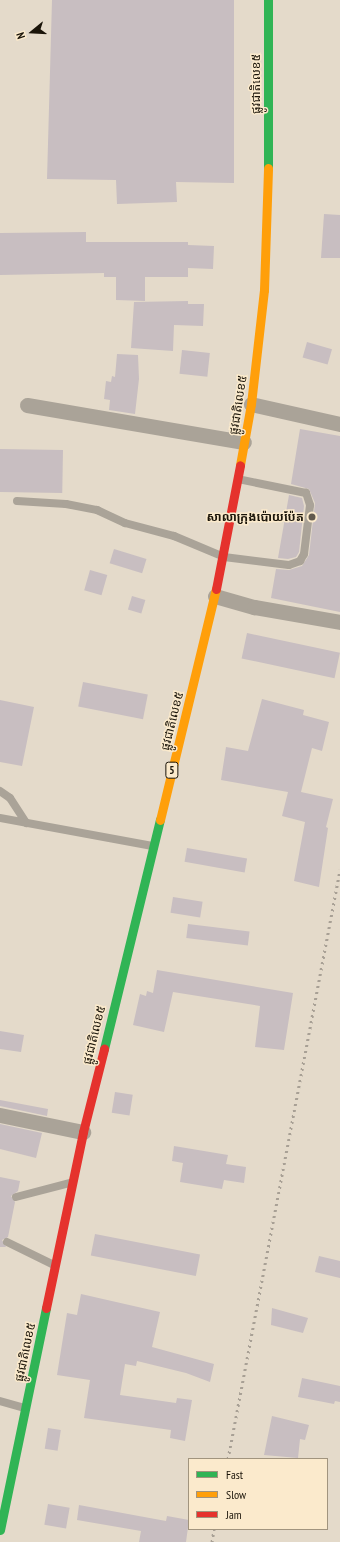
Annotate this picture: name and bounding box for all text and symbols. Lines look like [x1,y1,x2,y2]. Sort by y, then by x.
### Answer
north arrow [12,12,52,52]
text: N [13,31,28,41]
street label: ផ្លូវជាតិលេខ៥ [249,54,263,114]
street label: ផ្លូវជាតិលេខ៥ [226,374,250,436]
place label: សាលាក្រុងប៉ោយប៉ែត [207,510,304,524]
marker: សាលាក្រុងប៉ោយប៉ែត [307,512,317,522]
street label: ផ្លូវជាតិលេខ៥ [158,690,186,752]
road number: 5 [165,761,179,779]
street label: ផ្លូវជាតិលេខ៥ [80,1004,108,1066]
street label: ផ្លូវជាតិលេខ៥ [12,1321,38,1383]
legend [188,1458,328,1530]
text: Fast [226,1467,243,1482]
text: Slow [226,1487,246,1502]
text: Jam [226,1507,242,1522]

